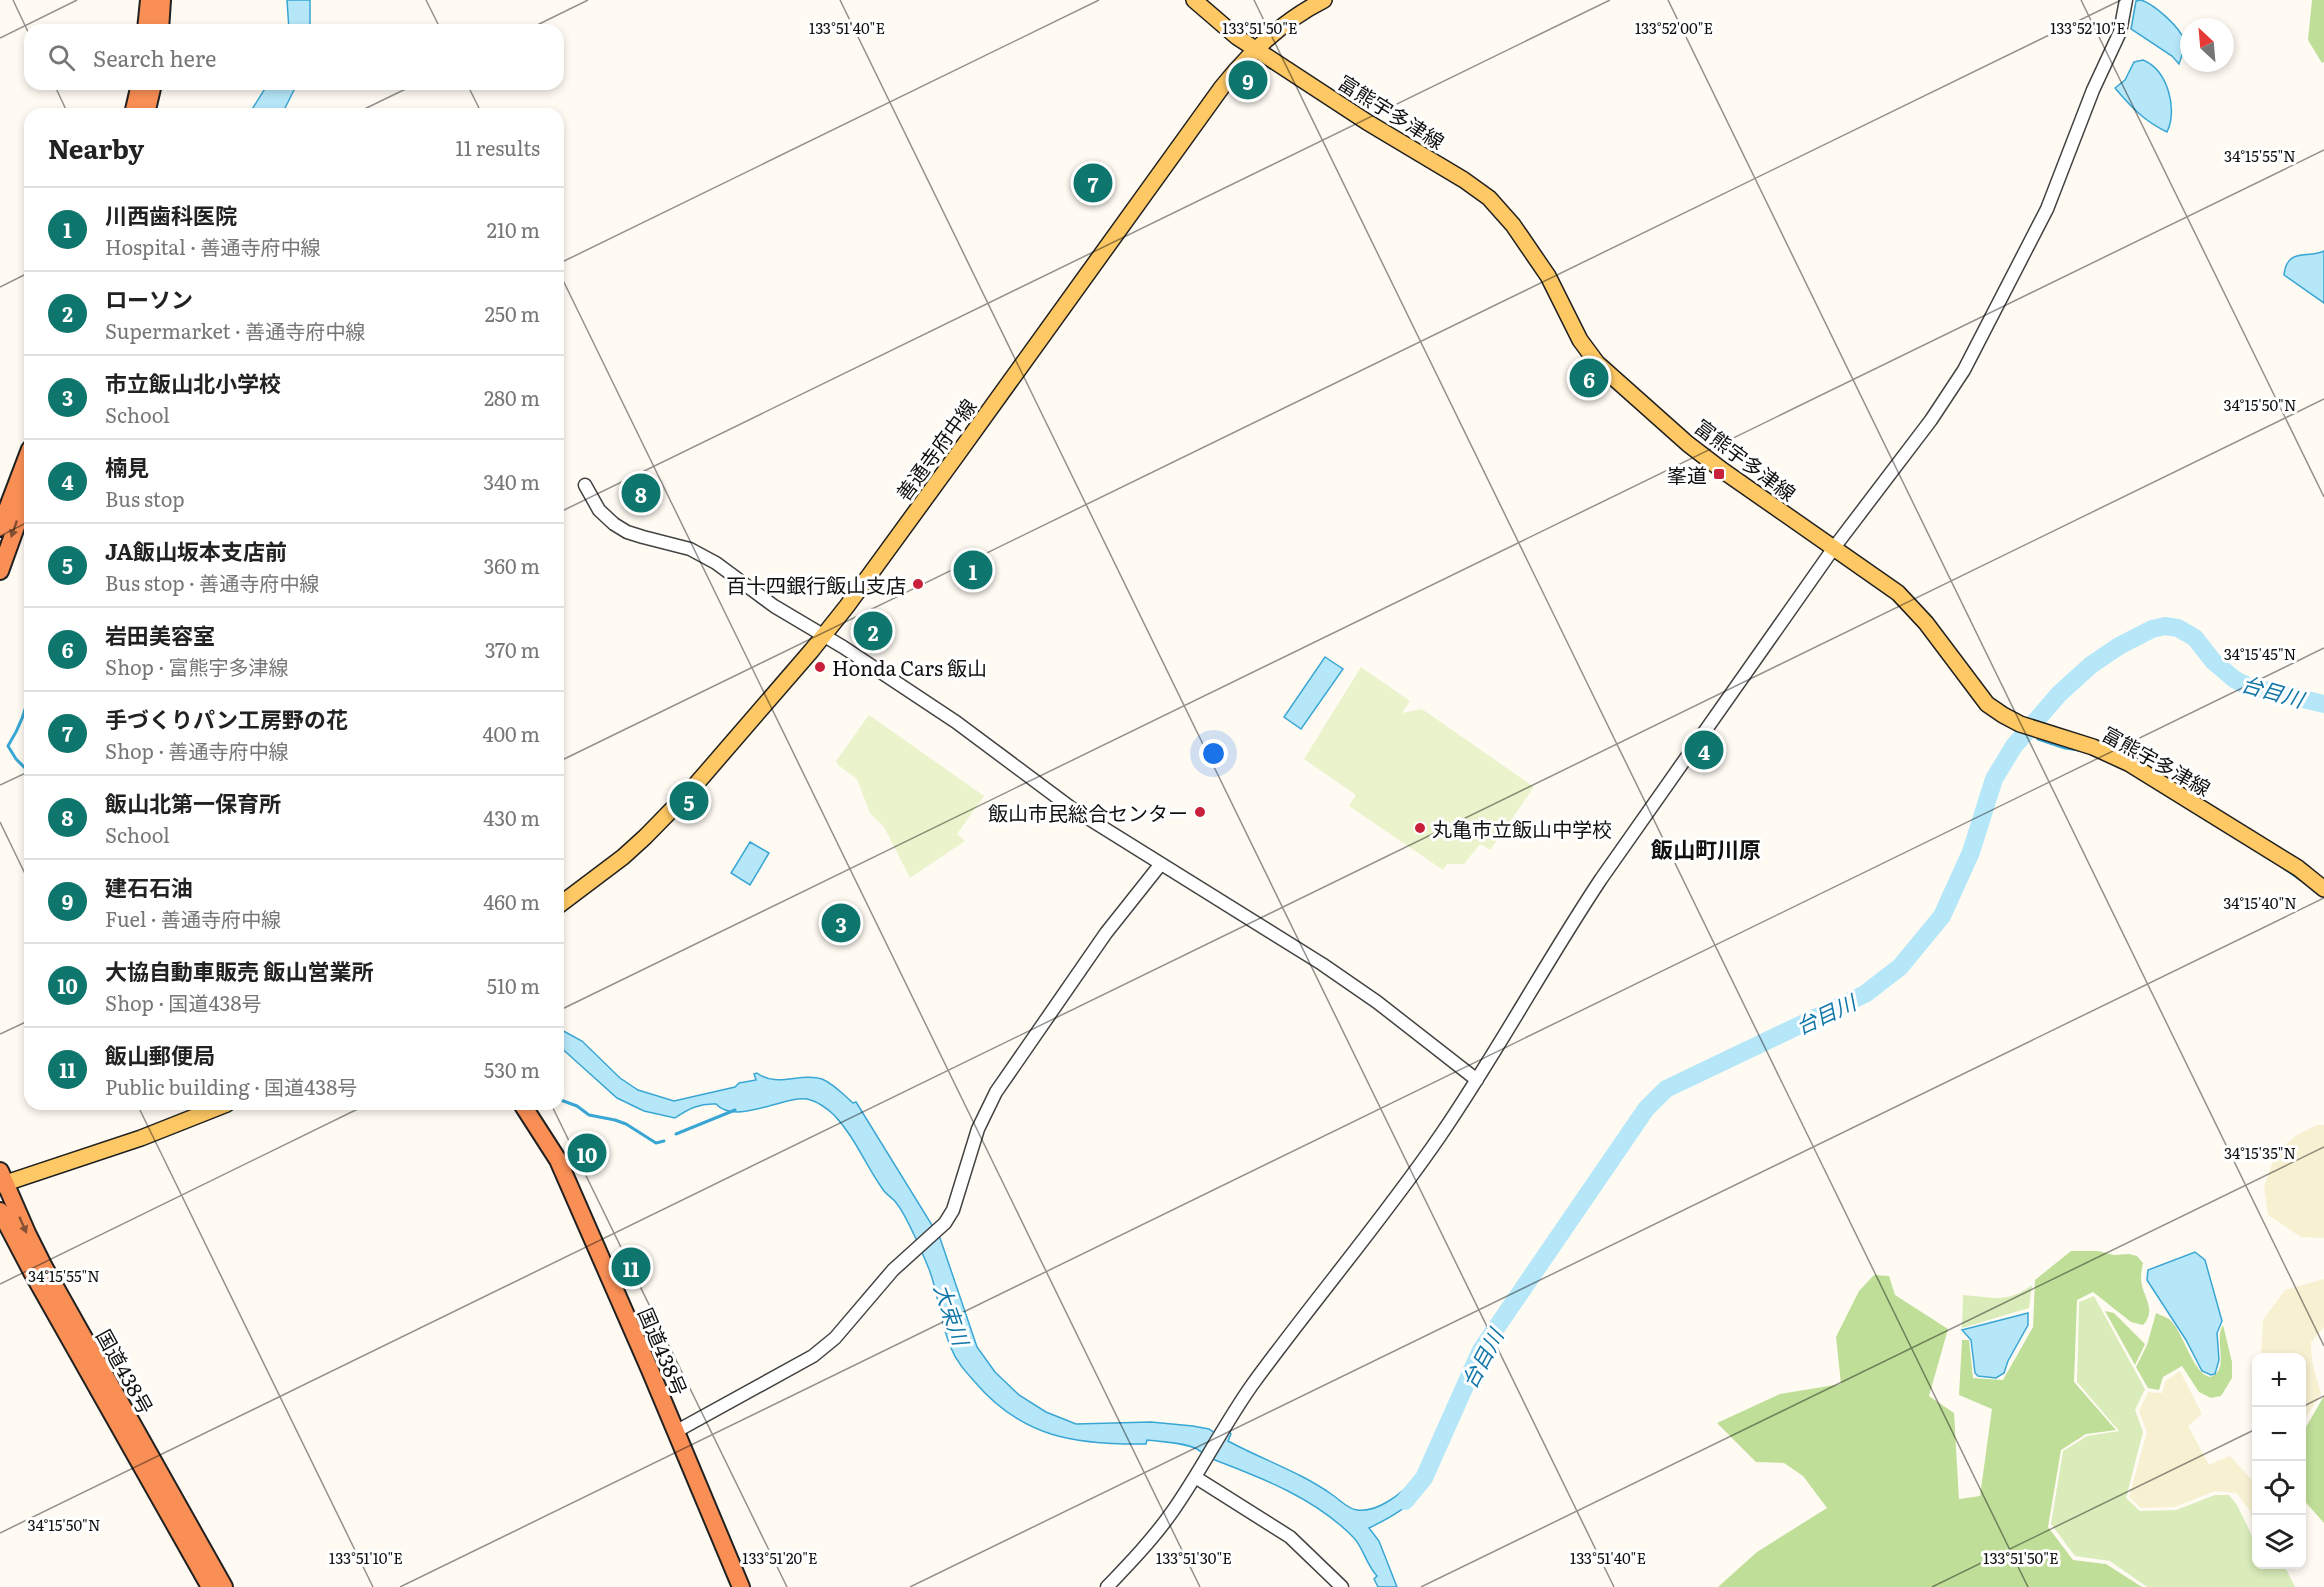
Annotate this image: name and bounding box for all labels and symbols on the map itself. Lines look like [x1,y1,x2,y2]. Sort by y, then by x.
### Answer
text: 133°51'40"E [809,16,885,39]
text: 133°51'50"E [1222,16,1298,39]
text: 133°52'00"E [1635,16,1713,39]
text: 133°52'10"E [2050,16,2126,39]
north arrow [2180,18,2234,72]
pin: 9 [1228,58,1268,103]
street label: 富熊宇多津線 [1333,66,1451,156]
text: 34°15'55"N [2224,144,2296,167]
pin: 7 [1074,160,1112,206]
pin: 6 [1570,356,1608,400]
street label: 善通寺府中線 [888,392,982,506]
text: 34°15'50"N [2224,393,2296,416]
street label: 富熊宇多津線 [1689,411,1803,507]
place label: 峯道 [1667,459,1707,489]
marker: 峯道 [1712,467,1726,481]
pin: 8 [622,470,660,516]
one-way arrow [9,520,19,538]
pin: 1 [954,548,992,592]
place label: 百十四銀行飯山支店 [726,569,906,599]
marker: 百十四銀行飯山支店 [911,577,925,591]
pin: 2 [854,608,892,654]
text: 34°15'45"N [2224,642,2296,665]
place label: Honda Cars 飯山 [832,652,987,682]
marker: Honda Cars 飯山 [813,660,827,674]
water label: 台目川 [2238,666,2309,714]
street label: 富熊宇多津線 [2097,718,2217,802]
pin: 4 [1684,728,1724,772]
your location [1199,739,1228,768]
pin: 5 [670,778,708,824]
place label: 飯山市民総合センター [988,797,1188,827]
marker: 飯山市民総合センター [1193,805,1207,819]
place label: 丸亀市立飯山中学校 [1432,813,1612,843]
marker: 丸亀市立飯山中学校 [1413,821,1427,835]
district label: 飯山町川原 [1650,832,1761,865]
text: 34°15'40"N [2223,891,2297,914]
pin: 3 [822,900,860,946]
water label: 台目川 [1790,985,1862,1040]
pin: 10 [568,1130,606,1176]
text: 34°15'35"N [2224,1141,2296,1164]
one-way arrow [18,1216,28,1234]
pin: 11 [612,1244,650,1290]
text: 34°15'55"N [28,1264,100,1287]
water label: 大束川 [928,1279,979,1351]
street label: 国道438号 [632,1302,696,1400]
water label: 台目川 [1453,1321,1510,1393]
street label: 国道438号 [90,1323,162,1419]
text: 34°15'50"N [28,1513,100,1536]
text: 133°51'10"E [329,1546,403,1569]
text: 133°51'20"E [742,1546,818,1569]
text: 133°51'30"E [1156,1546,1232,1569]
text: 133°51'40"E [1570,1546,1646,1569]
text: 133°51'50"E [1983,1546,2059,1569]

